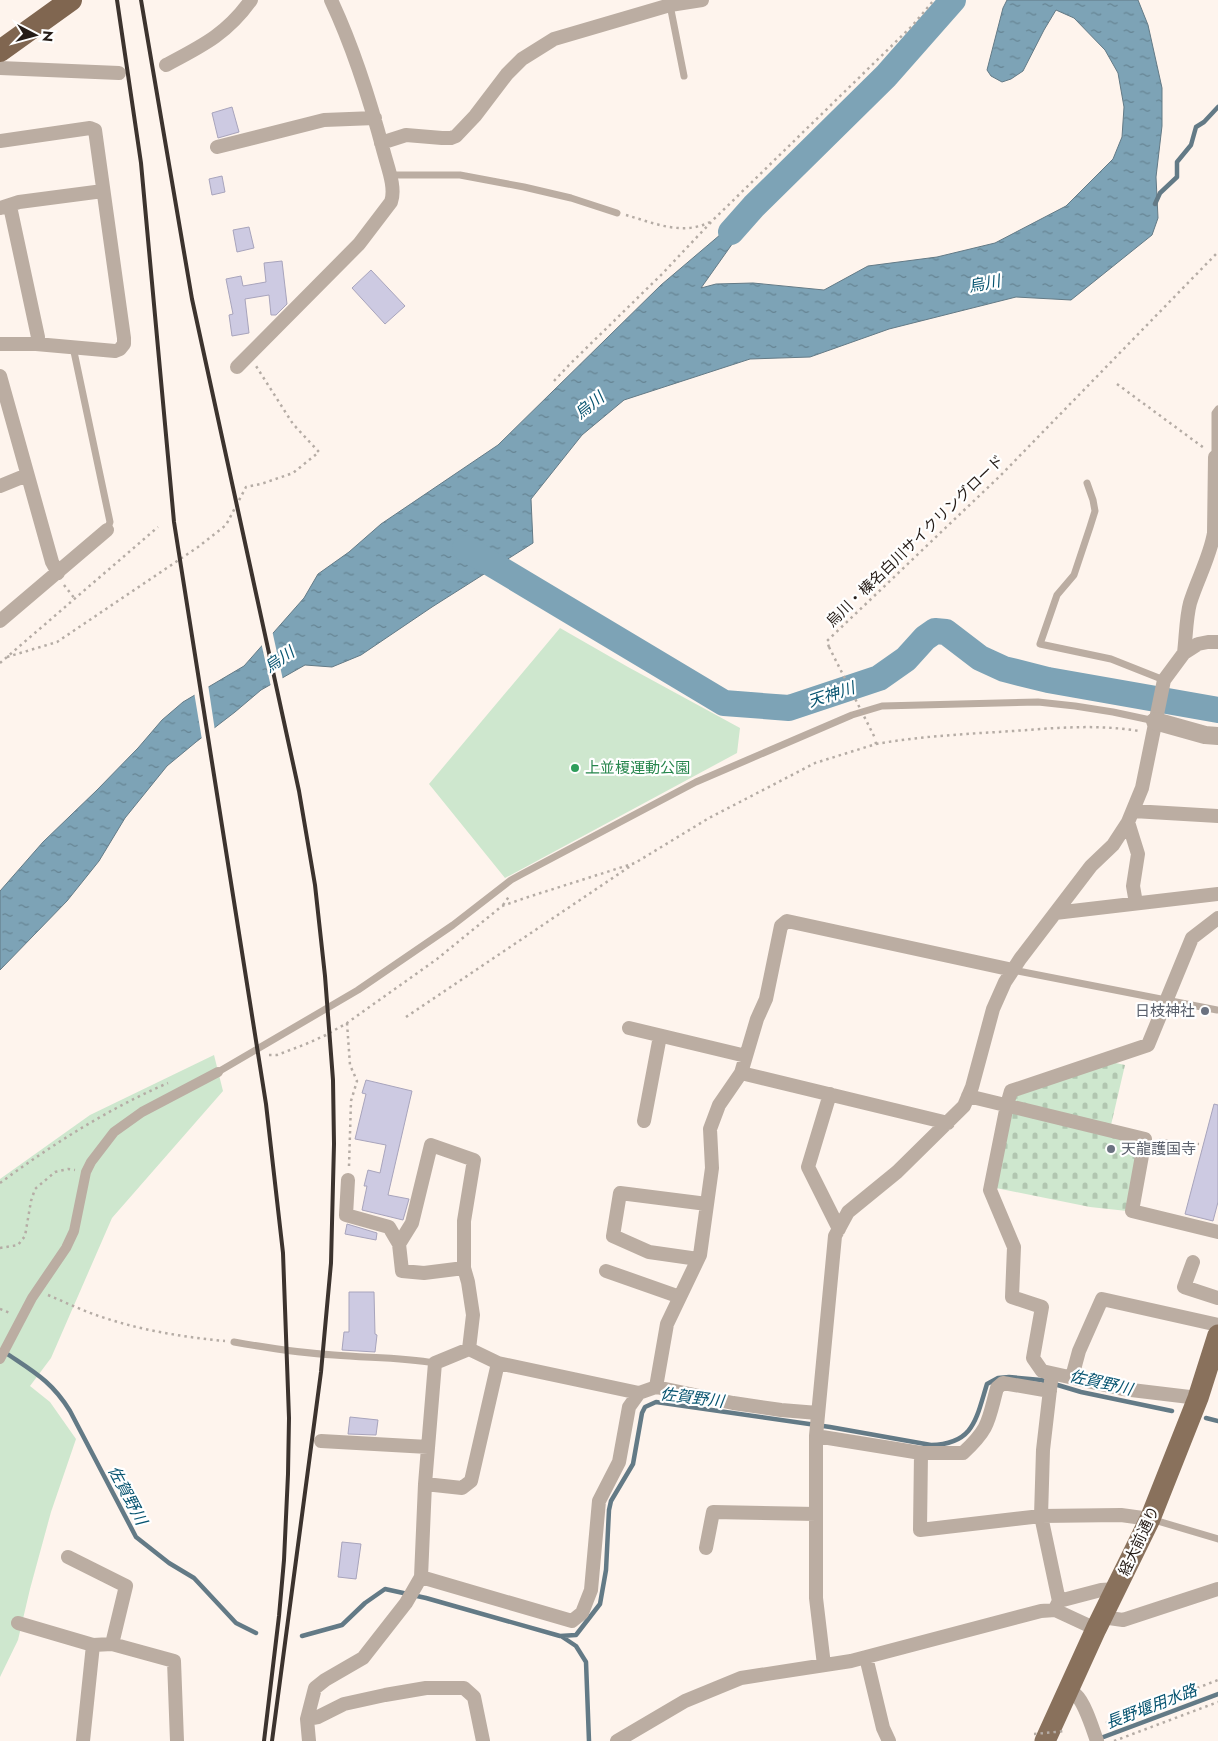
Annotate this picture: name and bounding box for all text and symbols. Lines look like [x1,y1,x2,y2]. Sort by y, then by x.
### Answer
north arrow [10,10,60,60]
text: N [37,30,58,43]
water label: 烏川 [966,269,1004,298]
water label: 烏川 [570,385,611,424]
street label: 烏川・榛名白川サイクリングロード [821,450,1009,632]
water label: 烏川 [260,640,301,678]
water label: 天神川 [805,676,859,713]
place label: 上並榎運動公園 [585,757,690,779]
marker: 上並榎運動公園 [569,762,581,774]
place label: 日枝神社 [1135,1000,1195,1022]
marker: 日枝神社 [1199,1005,1211,1017]
place label: 天龍護国寺 [1121,1138,1196,1160]
marker: 天龍護国寺 [1105,1143,1117,1155]
water label: 佐賀野川 [1067,1364,1137,1401]
water label: 佐賀野川 [659,1382,727,1413]
water label: 佐賀野川 [102,1462,154,1531]
street label: 経大前通り [1113,1502,1165,1580]
water label: 長野堰用水路 [1102,1678,1202,1734]

